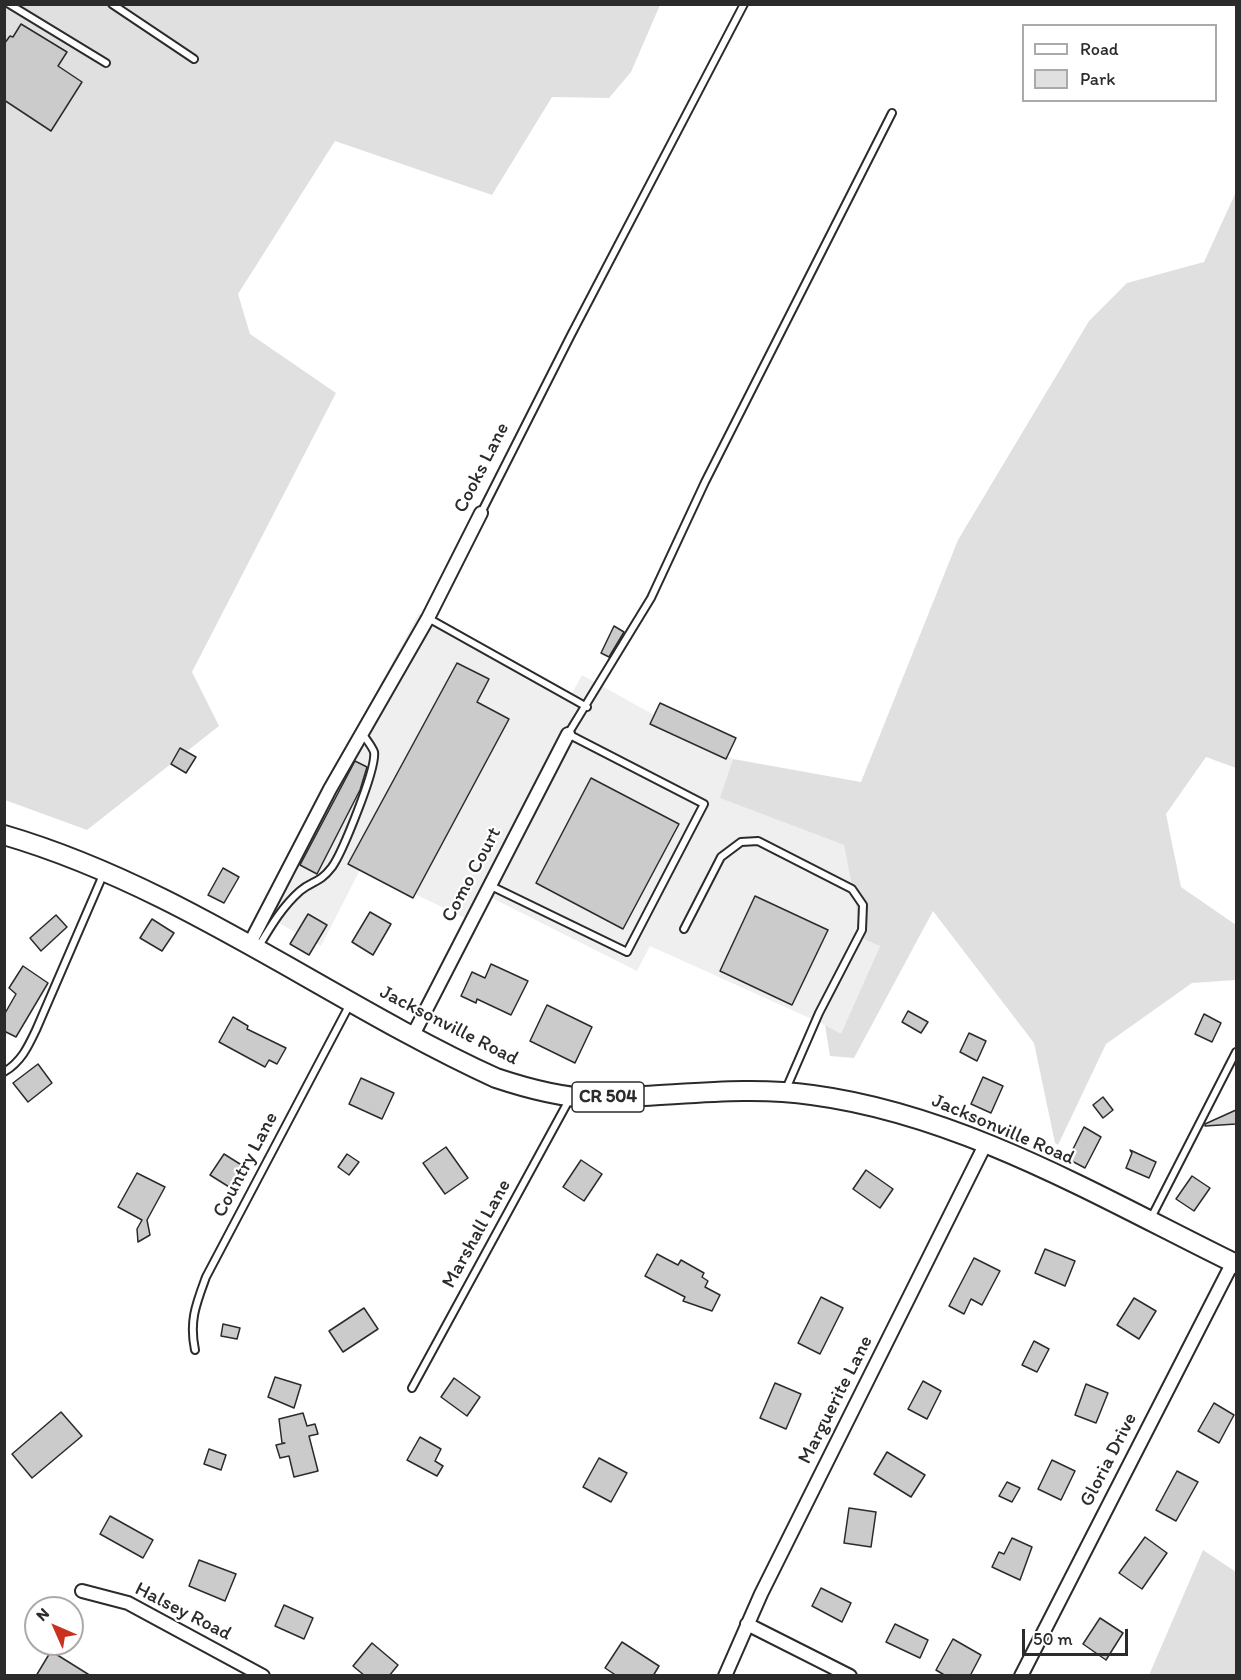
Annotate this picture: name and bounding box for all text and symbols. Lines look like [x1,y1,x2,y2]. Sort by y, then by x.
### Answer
legend [1022,24,1217,102]
text: Road [1080,38,1119,60]
text: Park [1080,68,1115,90]
street label: Cooks Lane [449,419,515,517]
street label: Como Court [437,823,507,927]
street label: Jacksonville Road [376,981,522,1071]
road number: CR 504 [572,1082,644,1112]
street label: Jacksonville Road [928,1089,1078,1171]
street label: Country Lane [208,1108,284,1222]
street label: Marshall Lane [437,1175,517,1293]
street label: Marguerite Lane [793,1332,879,1468]
street label: Gloria Drive [1075,1409,1143,1511]
street label: Halsey Road [131,1577,235,1647]
north arrow [24,1596,84,1656]
text: N [32,1604,53,1625]
scale bar [1025,1617,1132,1655]
text: 50 m [1033,1628,1073,1650]

